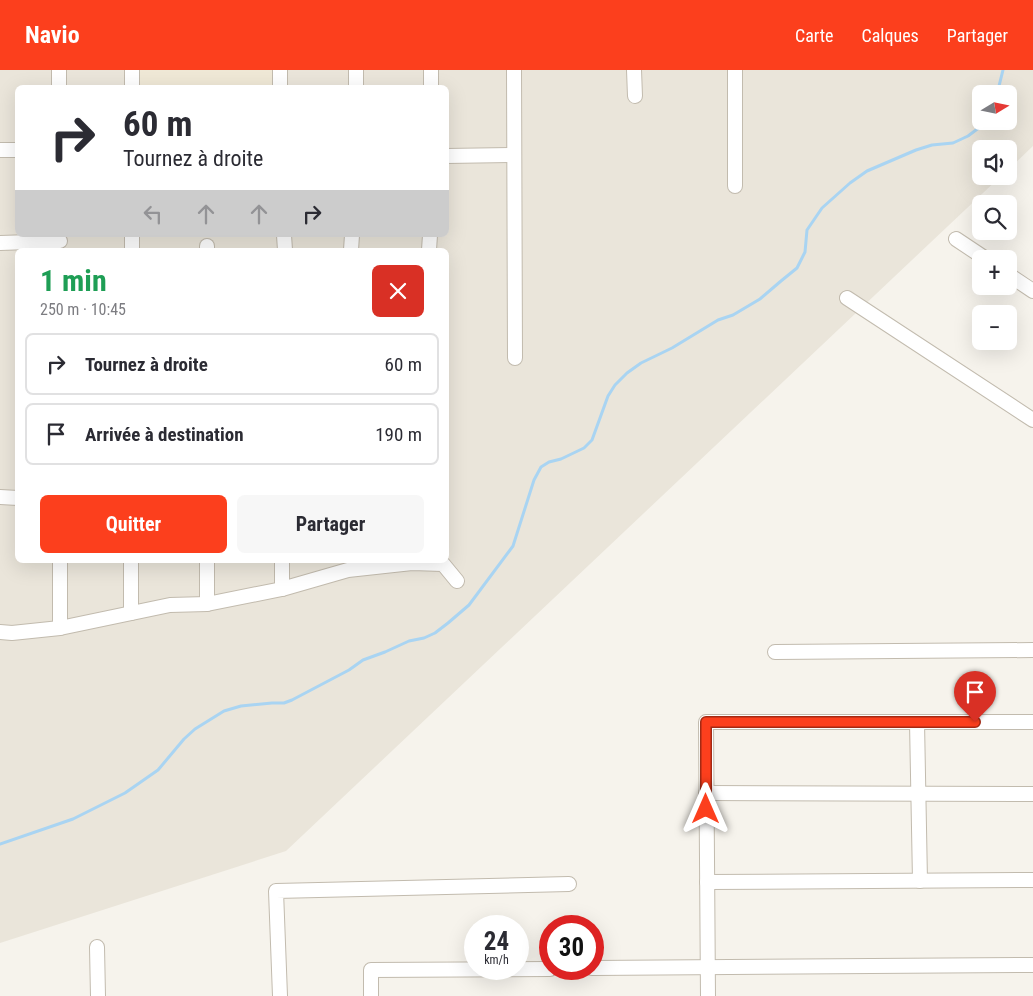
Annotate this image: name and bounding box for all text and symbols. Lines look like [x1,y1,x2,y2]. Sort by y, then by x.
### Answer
text: Navio [25,21,80,49]
text: Carte [795,25,834,46]
text: Calques [862,25,919,46]
text: Partager [947,25,1008,46]
north arrow [972,85,1018,130]
map controls [972,85,1017,350]
text: 60 m [123,104,192,145]
icon: right [40,105,105,170]
button: sound [972,140,1017,185]
text: Tournez à droite [123,146,263,171]
button: search [972,195,1017,240]
icon: left [139,200,167,228]
icon: ahead [192,200,220,228]
icon: ahead [245,200,273,228]
icon: right [298,200,326,228]
button: + [972,250,1017,295]
text: 1 min [40,263,107,298]
button: close [372,265,424,317]
text: 250 m · 10:45 [40,300,126,319]
button: − [972,305,1017,350]
icon: right [42,350,70,378]
text: Tournez à droite [85,353,208,376]
text: 60 m [385,353,422,376]
icon: arrive [42,420,70,448]
text: Arrivée à destination [85,423,244,446]
text: 190 m [375,423,422,446]
button: Quitter [40,495,227,553]
button: Partager [237,495,424,553]
pin [954,671,996,722]
icon: arrive [961,678,989,706]
position arrow [679,782,731,834]
speed limit sign: 30 [539,915,604,980]
text: 24 [484,927,509,956]
text: km/h [484,953,509,967]

